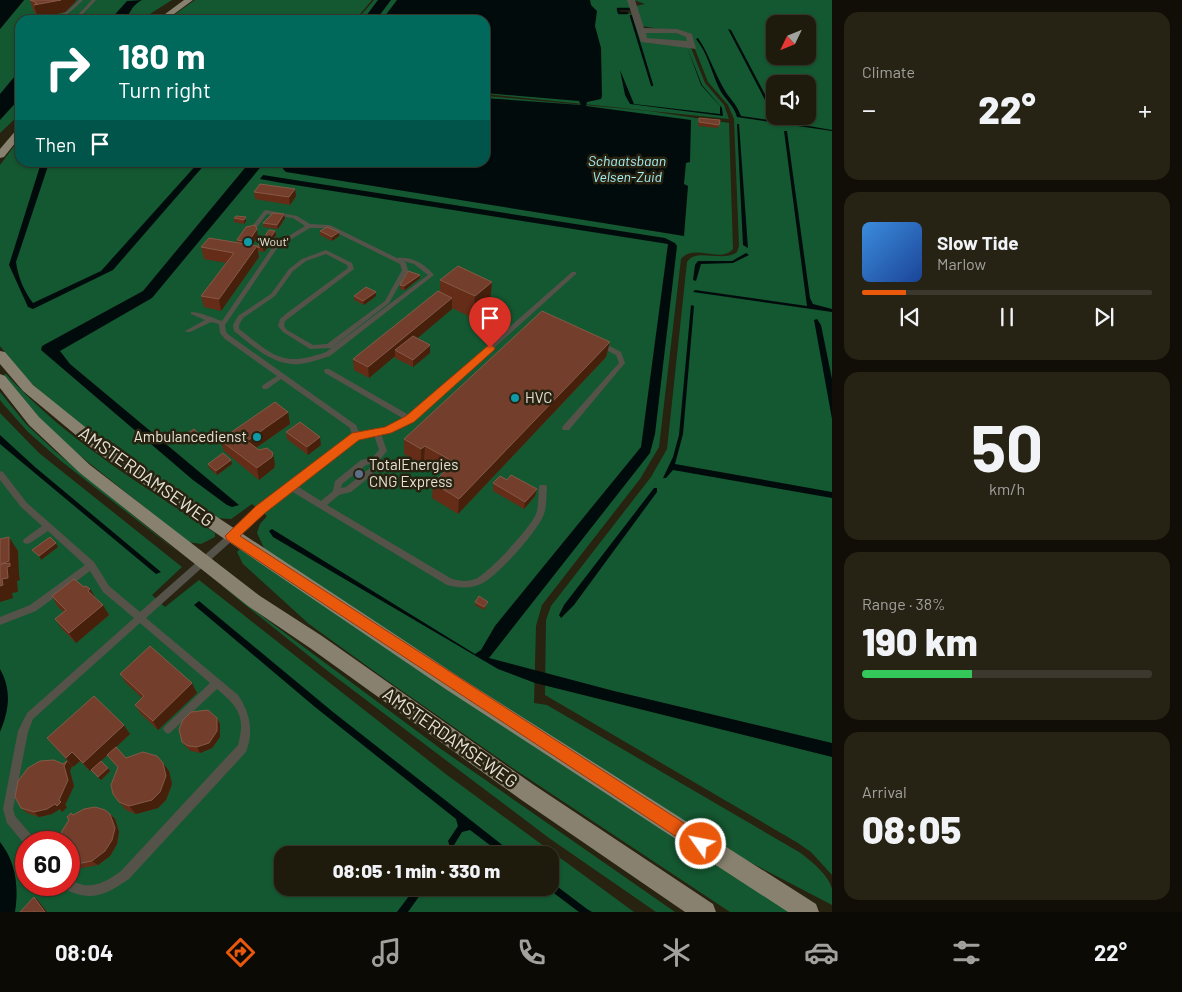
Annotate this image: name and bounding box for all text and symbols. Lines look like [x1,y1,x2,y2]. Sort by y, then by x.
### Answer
north arrow [766,15,816,65]
map controls [766,15,816,125]
text: 180 m [118,34,206,76]
icon: right [35,35,100,100]
text: Climate [862,62,915,81]
button: sound [766,75,816,125]
text: Turn right [118,76,211,102]
text: 22° [978,86,1036,132]
text: − [862,92,876,126]
text: + [1138,92,1152,126]
icon: arrive [86,130,114,158]
text: Then [35,133,76,156]
water label: Schaatsbaan Velsen-Zuid [588,152,666,185]
text: Slow Tide [937,231,1019,254]
place label: 'Wout' [258,234,289,248]
marker: 'Wout' [242,236,254,248]
text: Marlow [937,254,986,273]
pin [469,297,511,348]
icon: previous [896,303,924,331]
icon: pause [993,303,1021,331]
icon: next [1090,303,1118,331]
icon: arrive [476,304,504,332]
place label: HVC [525,388,552,406]
marker: HVC [509,392,521,404]
text: 50 [971,407,1043,485]
street label: AMSTERDAMSEWEG [75,421,218,531]
place label: Ambulancedienst [134,427,247,445]
marker: Ambulancedienst [251,431,263,443]
place label: TotalEnergies CNG Express [369,455,458,490]
marker: TotalEnergies CNG Express [353,468,365,480]
text: km/h [989,479,1025,498]
text: Range · 38% [862,594,946,613]
text: 190 km [862,618,978,664]
street label: AMSTERDAMSEWEG [379,682,522,792]
text: Arrival [862,782,907,801]
text: 08:05 [862,806,961,852]
position arrow [674,817,726,869]
speed limit sign: 60 [15,831,80,896]
text: 08:05 · 1 min · 330 m [333,859,500,882]
icon: directions [223,935,258,970]
icon: music [369,935,404,970]
icon: phone [514,935,549,970]
icon: climate [659,935,694,970]
icon: car [804,935,839,970]
icon: filters [949,935,984,970]
text: 08:04 [55,939,113,965]
text: 22° [1094,939,1127,965]

